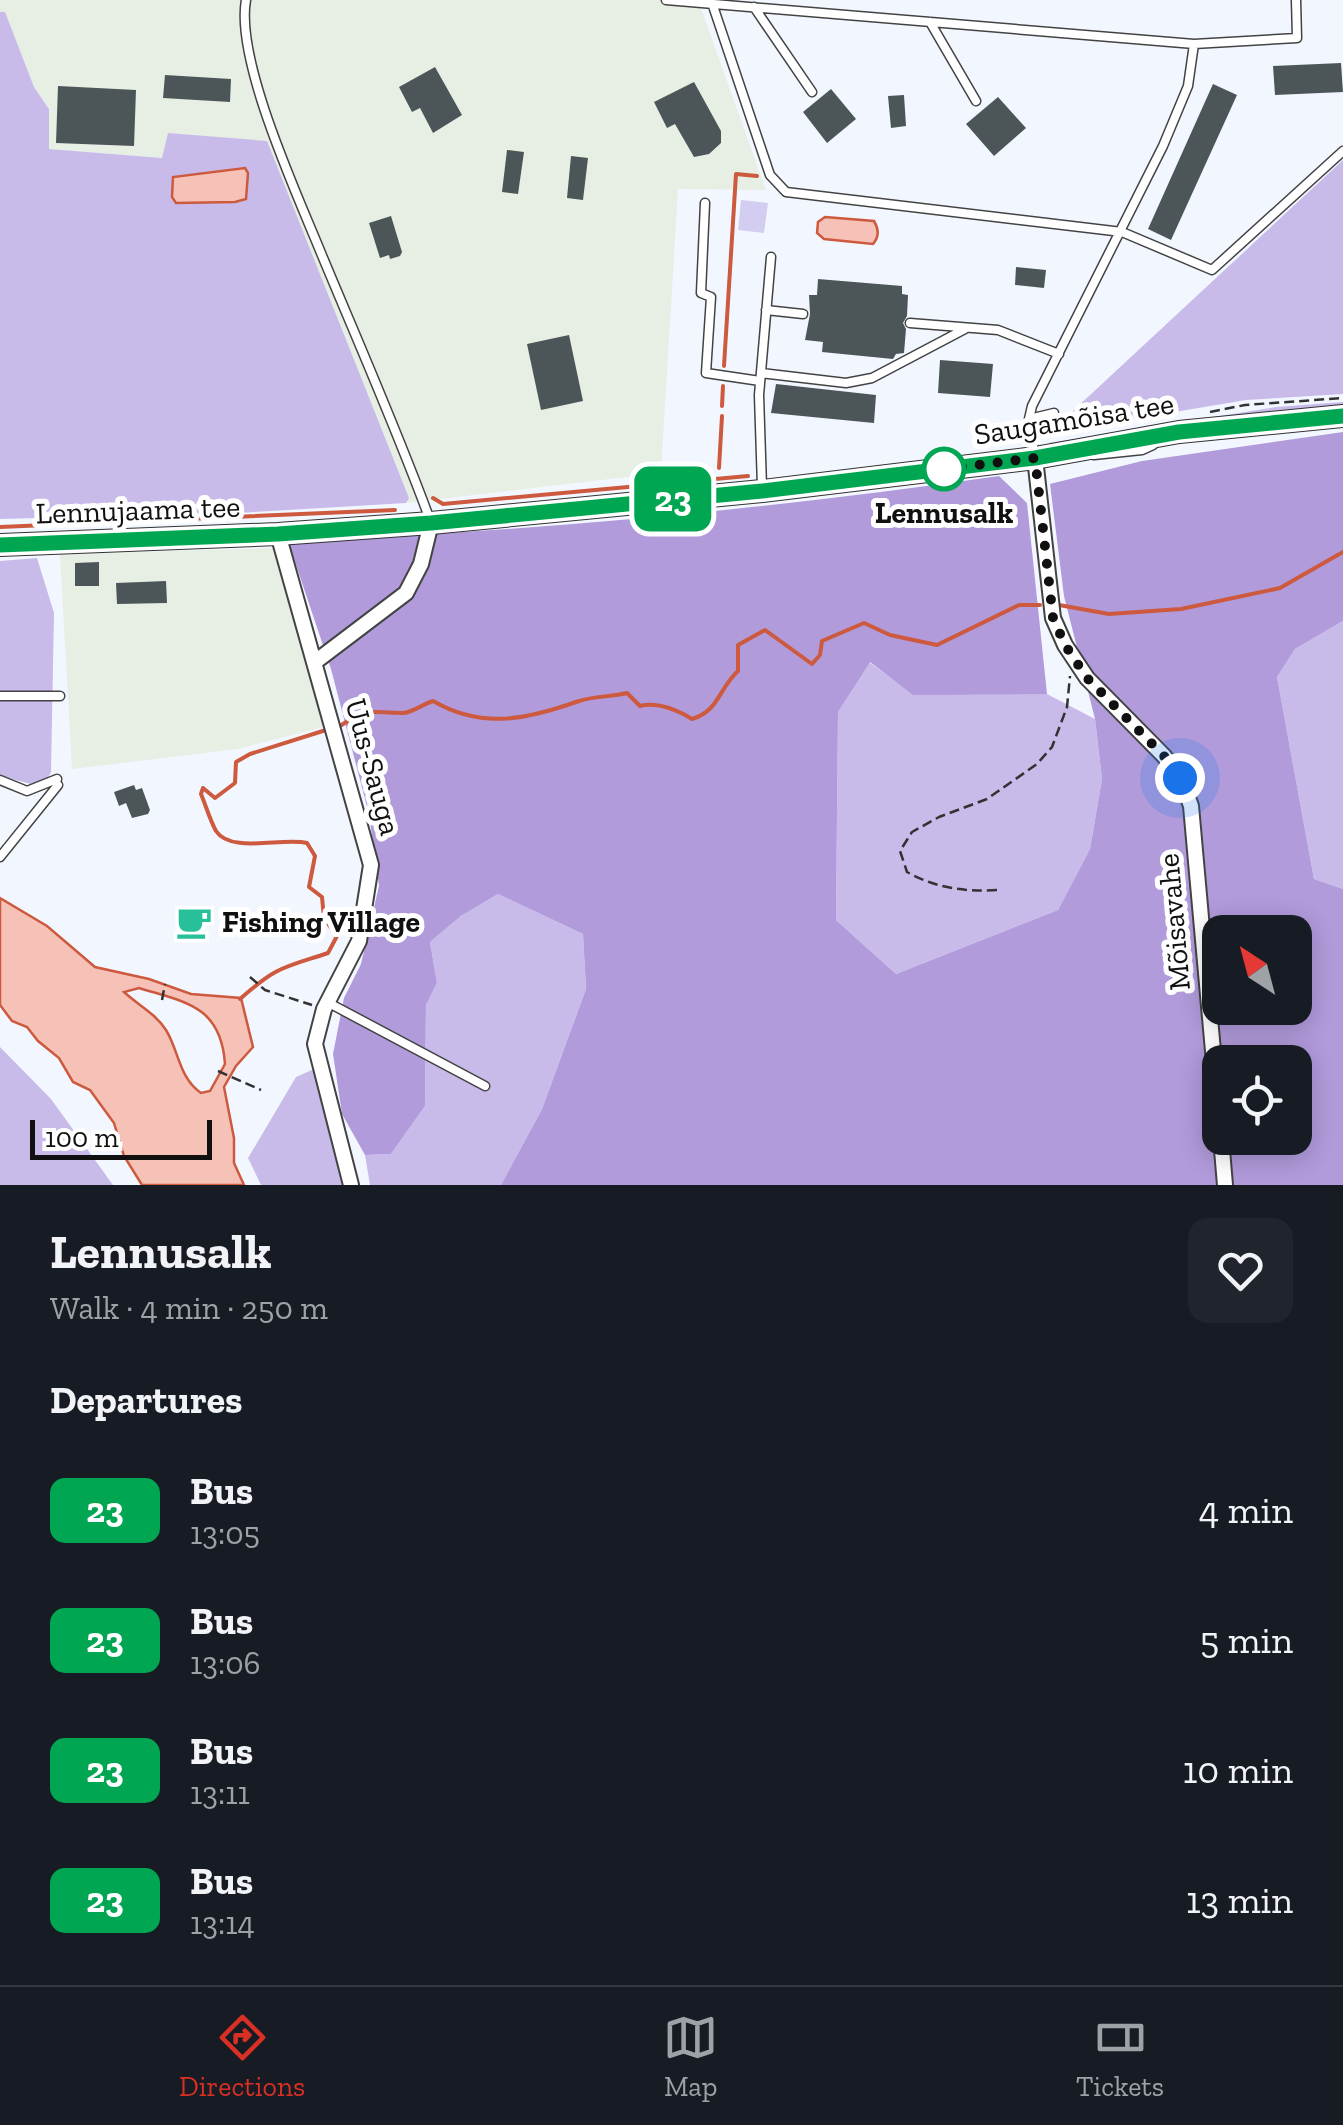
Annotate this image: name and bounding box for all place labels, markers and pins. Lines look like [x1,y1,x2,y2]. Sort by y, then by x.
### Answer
marker: Lennusalk [923,448,965,490]
place label: Lennusalk [875,495,1014,531]
cafe icon: Fishing Village [175,903,213,941]
place label: Fishing Village [222,904,420,940]

